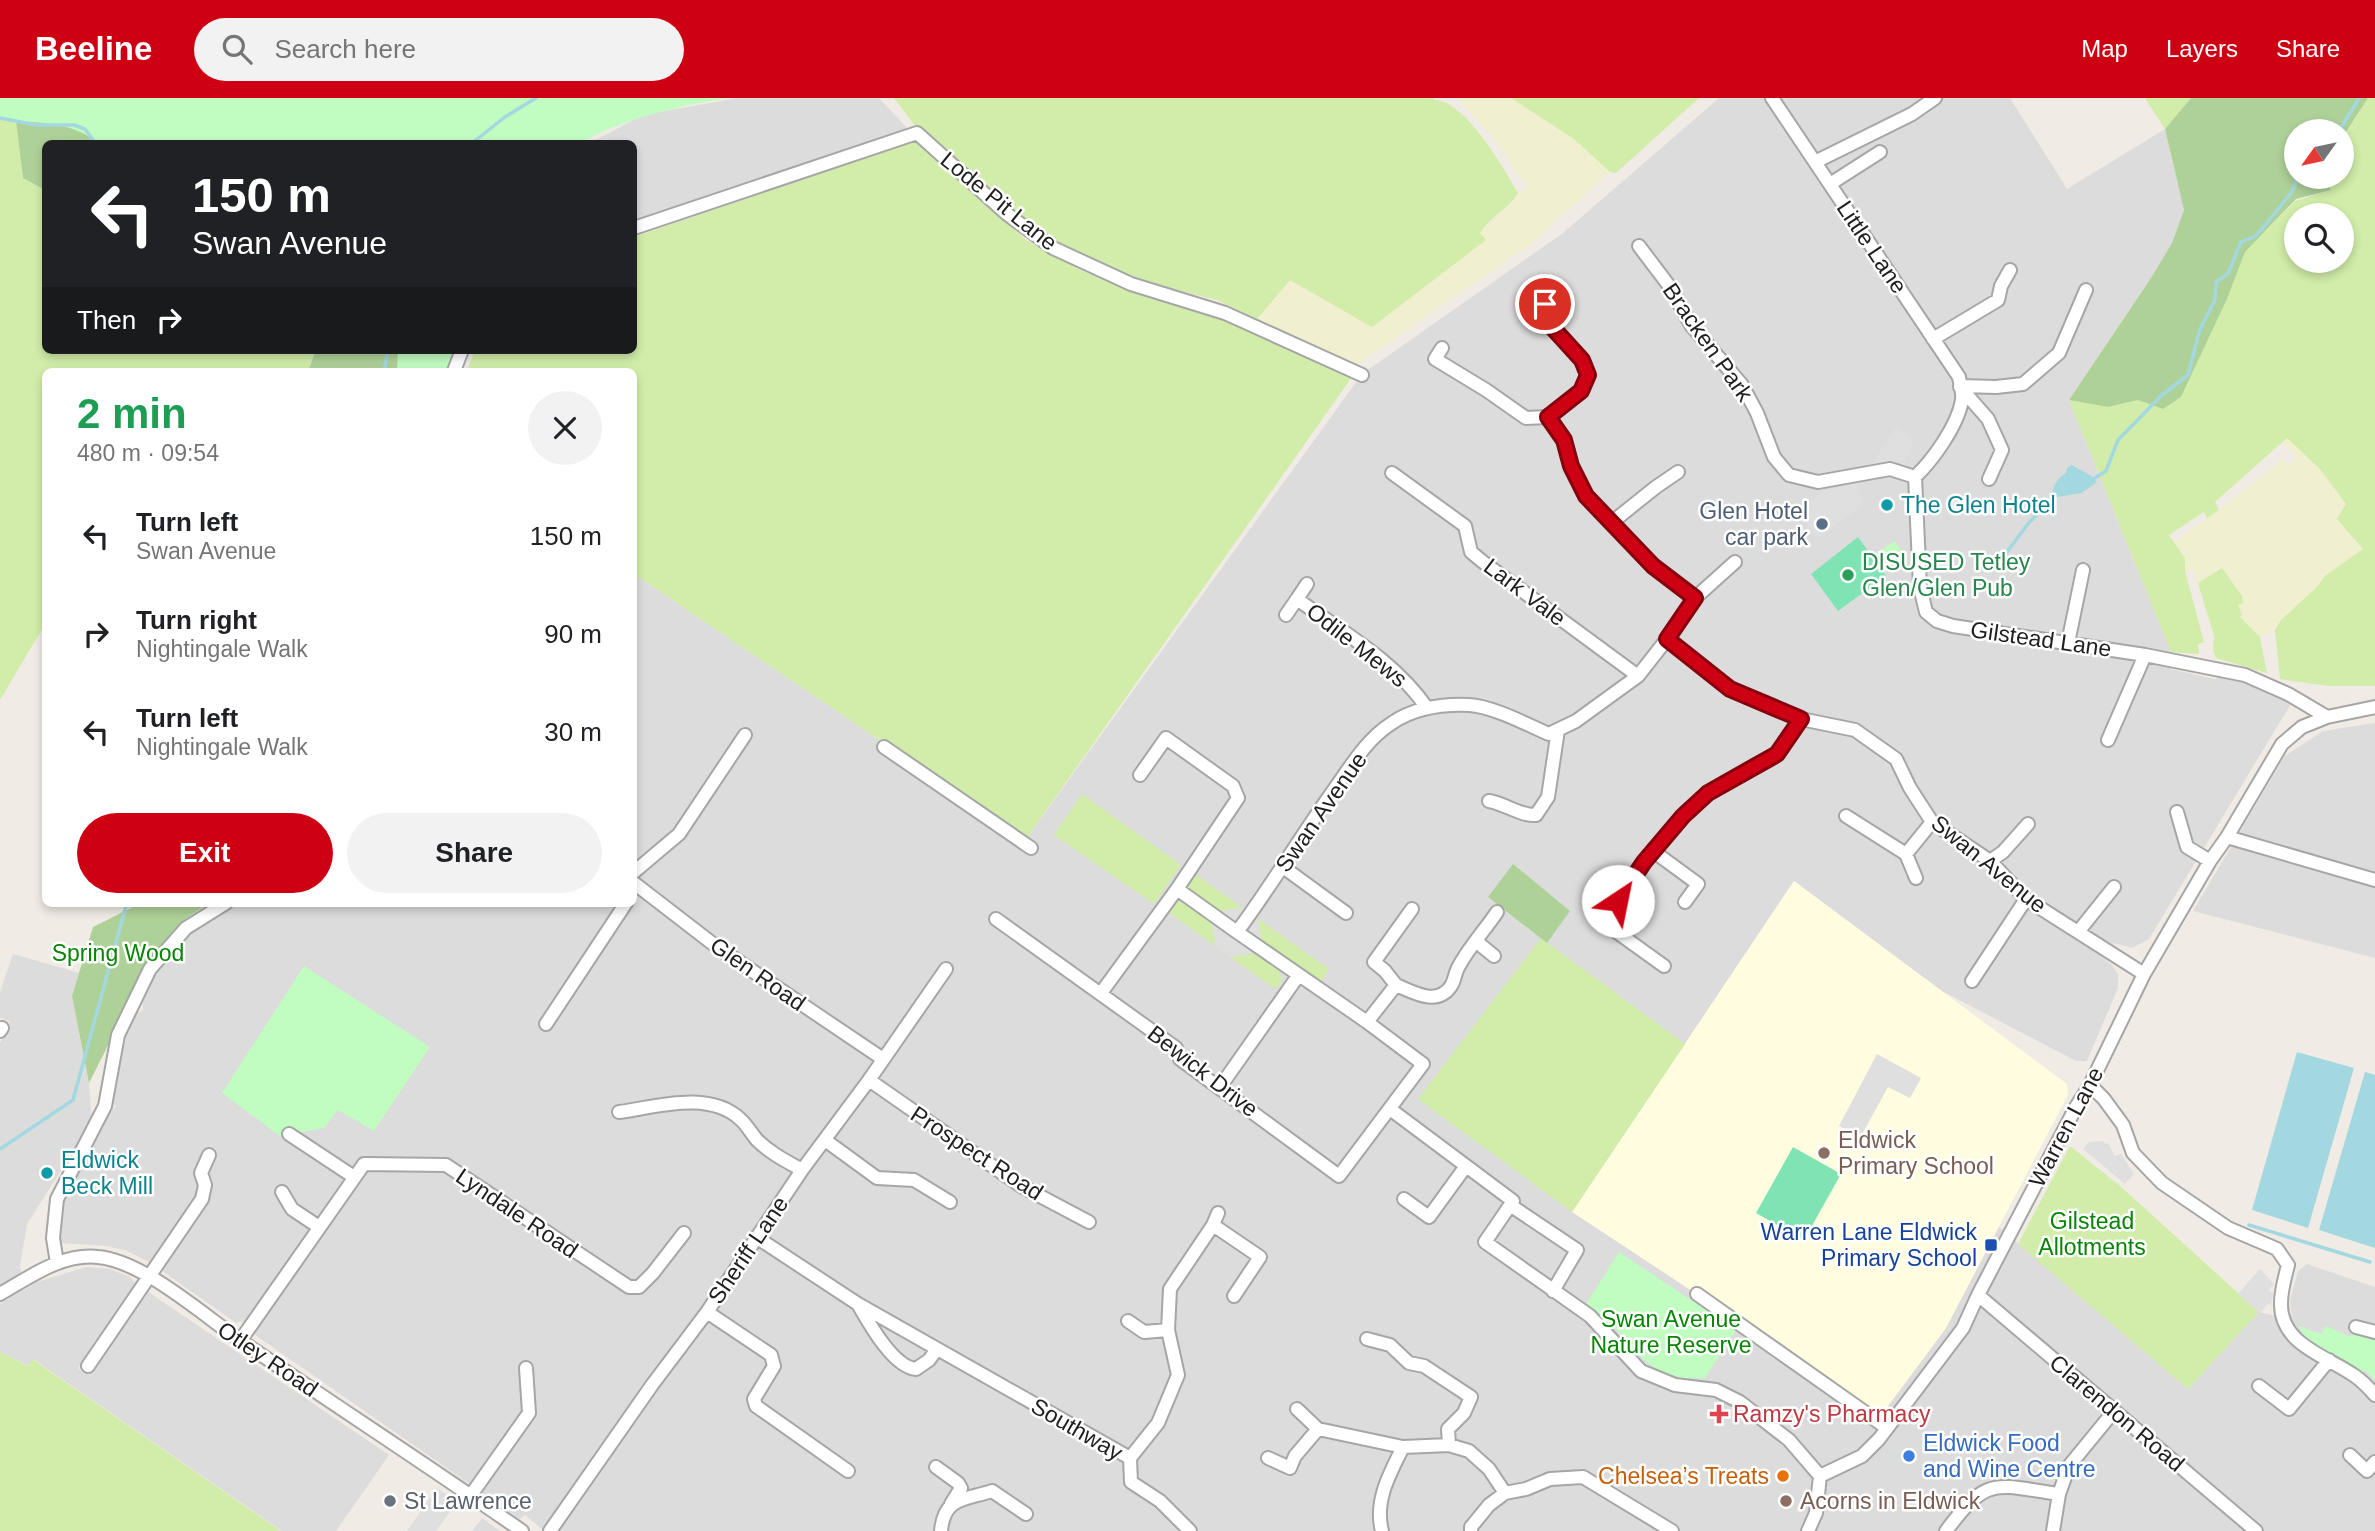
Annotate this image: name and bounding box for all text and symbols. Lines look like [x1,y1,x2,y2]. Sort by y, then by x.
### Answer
search box [194,18,684,81]
text: Beeline [35,30,152,67]
icon: search [218,30,256,68]
text: Search here [274,34,416,64]
text: Map [2081,35,2128,62]
text: Layers [2166,35,2238,62]
text: Share [2276,35,2340,62]
north arrow [2284,119,2354,189]
map controls [2284,119,2354,273]
street label: Lode Pit Lane [936,146,1062,256]
icon: left [77,168,168,259]
text: 150 m [192,168,331,222]
street label: Little Lane [1832,196,1912,298]
button: search [2284,203,2354,273]
text: Swan Avenue [192,225,387,261]
pin [1515,274,1575,334]
street label: Bracken Park [1658,278,1759,406]
icon: arrive [1526,285,1564,323]
icon: right [150,301,188,339]
text: Then [77,305,136,335]
text: 2 min [77,390,187,437]
button: close [528,391,602,465]
text: 480 m · 09:54 [77,440,219,466]
place label: The Glen Hotel [1901,492,2056,518]
marker: The Glen Hotel [1879,497,1895,513]
place label: Glen Hotel car park [1699,498,1808,550]
text: Turn left [136,507,238,537]
marker: Glen Hotel car park [1814,516,1830,532]
icon: left [77,517,115,555]
text: 150 m [530,521,602,551]
text: Swan Avenue [136,538,276,564]
place label: DISUSED Tetley Glen/Glen Pub [1862,549,2031,601]
street label: Lark Vale [1479,553,1571,631]
marker: DISUSED Tetley Glen/Glen Pub [1840,567,1856,583]
street label: Odile Mews [1302,598,1412,692]
text: Turn right [136,605,257,635]
icon: right [77,615,115,653]
street label: Gilstead Lane [1969,616,2113,662]
text: 90 m [544,619,602,649]
text: Nightingale Walk [136,636,308,662]
text: Turn left [136,703,238,733]
icon: left [77,713,115,751]
text: 30 m [544,717,602,747]
text: Nightingale Walk [136,734,308,760]
street label: Swan Avenue [1270,747,1372,877]
street label: Swan Avenue [1926,810,2052,918]
button: Exit [77,813,333,893]
button: Share [347,813,602,893]
position arrow [1581,864,1655,938]
street label: Glen Road [706,932,810,1016]
park label: Spring Wood [52,940,184,966]
street label: Bewick Drive [1143,1020,1263,1122]
street label: Warren Lane [2024,1063,2108,1191]
street label: Prospect Road [906,1101,1048,1205]
place label: Eldwick Primary School [1838,1127,1994,1179]
marker: Eldwick Primary School [1816,1145,1832,1161]
place label: Eldwick Beck Mill [61,1147,153,1199]
street label: Lyndale Road [451,1163,583,1263]
marker: Eldwick Beck Mill [39,1165,55,1181]
street label: Sheriff Lane [703,1191,793,1309]
park label: Gilstead Allotments [2038,1208,2146,1260]
place label: Warren Lane Eldwick Primary School [1761,1219,1977,1271]
marker: Warren Lane Eldwick Primary School [1983,1237,1999,1253]
park label: Swan Avenue Nature Reserve [1590,1306,1752,1358]
street label: Otley Road [213,1316,323,1402]
street label: Clarendon Road [2044,1349,2190,1477]
street label: Southway [1027,1392,1128,1466]
place label: Ramzy's Pharmacy [1733,1401,1931,1427]
marker: Ramzy's Pharmacy [1711,1406,1727,1422]
place label: Eldwick Food and Wine Centre [1923,1430,2096,1482]
marker: Eldwick Food and Wine Centre [1901,1448,1917,1464]
place label: Chelsea’s Treats [1598,1463,1769,1489]
marker: Chelsea’s Treats [1775,1468,1791,1484]
place label: St Lawrence [404,1488,532,1514]
place label: Acorns in Eldwick [1800,1488,1981,1514]
marker: St Lawrence [382,1493,398,1509]
marker: Acorns in Eldwick [1778,1493,1794,1509]

